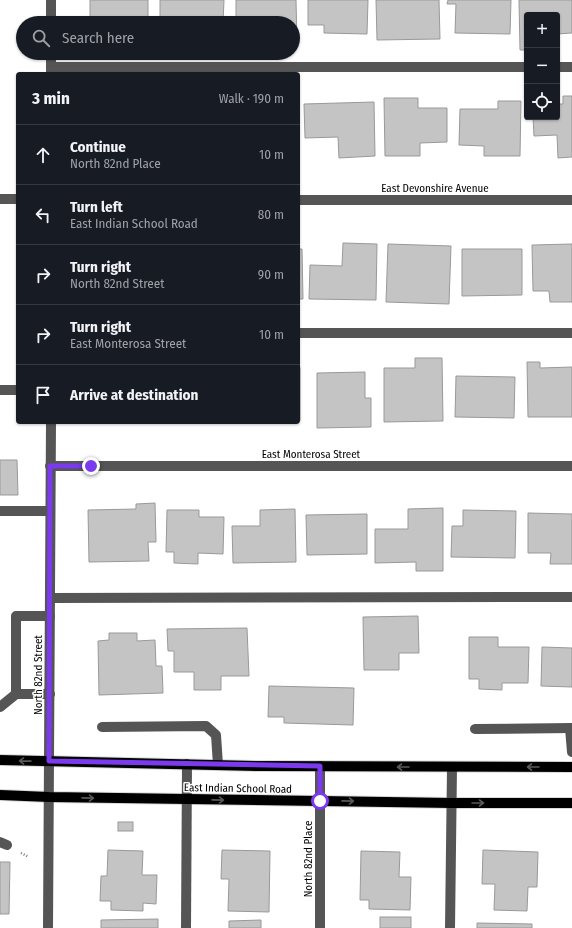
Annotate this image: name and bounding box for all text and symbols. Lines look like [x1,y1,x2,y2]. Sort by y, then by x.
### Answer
map controls [524,12,560,120]
button: + [524,12,560,48]
search box [16,16,300,60]
icon: search [30,27,52,49]
text: Search here [62,29,134,47]
button: − [524,48,560,84]
button: locate [524,84,560,120]
text: 3 min [32,88,70,109]
text: Walk · 190 m [219,91,284,106]
text: Continue [70,138,126,156]
icon: ahead [32,144,54,166]
text: 10 m [259,147,284,162]
text: North 82nd Place [70,156,161,171]
street label: East Devonshire Avenue [381,182,489,195]
text: Turn left [70,198,123,216]
icon: left [32,204,54,226]
text: 80 m [258,207,284,222]
text: East Indian School Road [70,216,198,231]
text: Turn right [70,258,131,276]
icon: right [32,264,54,286]
text: 90 m [258,267,284,282]
text: North 82nd Street [70,276,164,291]
text: Turn right [70,318,131,336]
icon: right [32,324,54,346]
text: 10 m [259,327,284,342]
text: East Monterosa Street [70,336,186,351]
icon: arrive [32,384,54,406]
text: Arrive at destination [70,386,198,404]
street label: East Monterosa Street [262,448,361,461]
route end [82,457,100,475]
street label: North 82nd Street [32,635,45,715]
one-way arrow [19,757,32,764]
one-way arrow [397,763,410,771]
one-way arrow [527,763,540,771]
street label: East Indian School Road [184,781,292,796]
route start [311,792,329,810]
one-way arrow [81,794,94,802]
one-way arrow [211,796,224,804]
one-way arrow [341,798,354,805]
one-way arrow [471,799,484,807]
street label: North 82nd Place [302,821,315,897]

